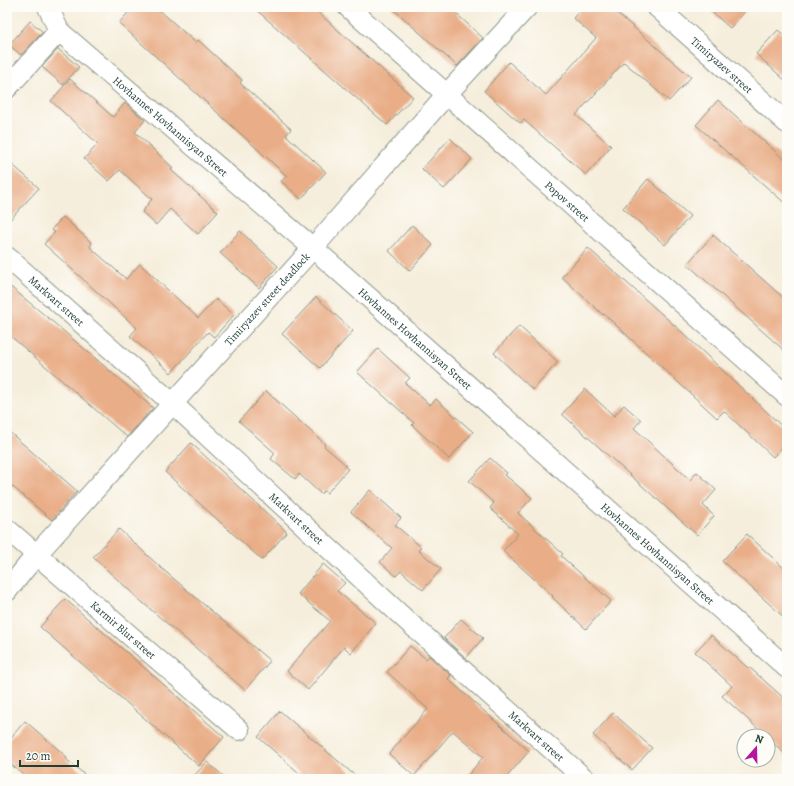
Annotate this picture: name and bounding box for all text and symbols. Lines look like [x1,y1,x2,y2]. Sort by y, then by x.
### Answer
street label: Timiryazev street [687,34,756,97]
street label: Hovhannes Hovhannisyan Street [109,73,231,180]
street label: Popov street [541,178,593,226]
street label: Timiryazev street deadlock [221,249,314,349]
street label: Markvart street [25,272,87,330]
street label: Hovhannes Hovhannisyan Street [355,285,475,394]
street label: Markvart street [265,490,327,548]
street label: Hovhannes Hovhannisyan Street [597,499,718,608]
street label: Karmir Blur street [87,598,159,663]
street label: Markvart street [505,708,567,765]
north arrow [736,728,776,768]
text: N [753,731,766,747]
scale bar [20,742,78,768]
text: 20 m [26,748,50,764]

